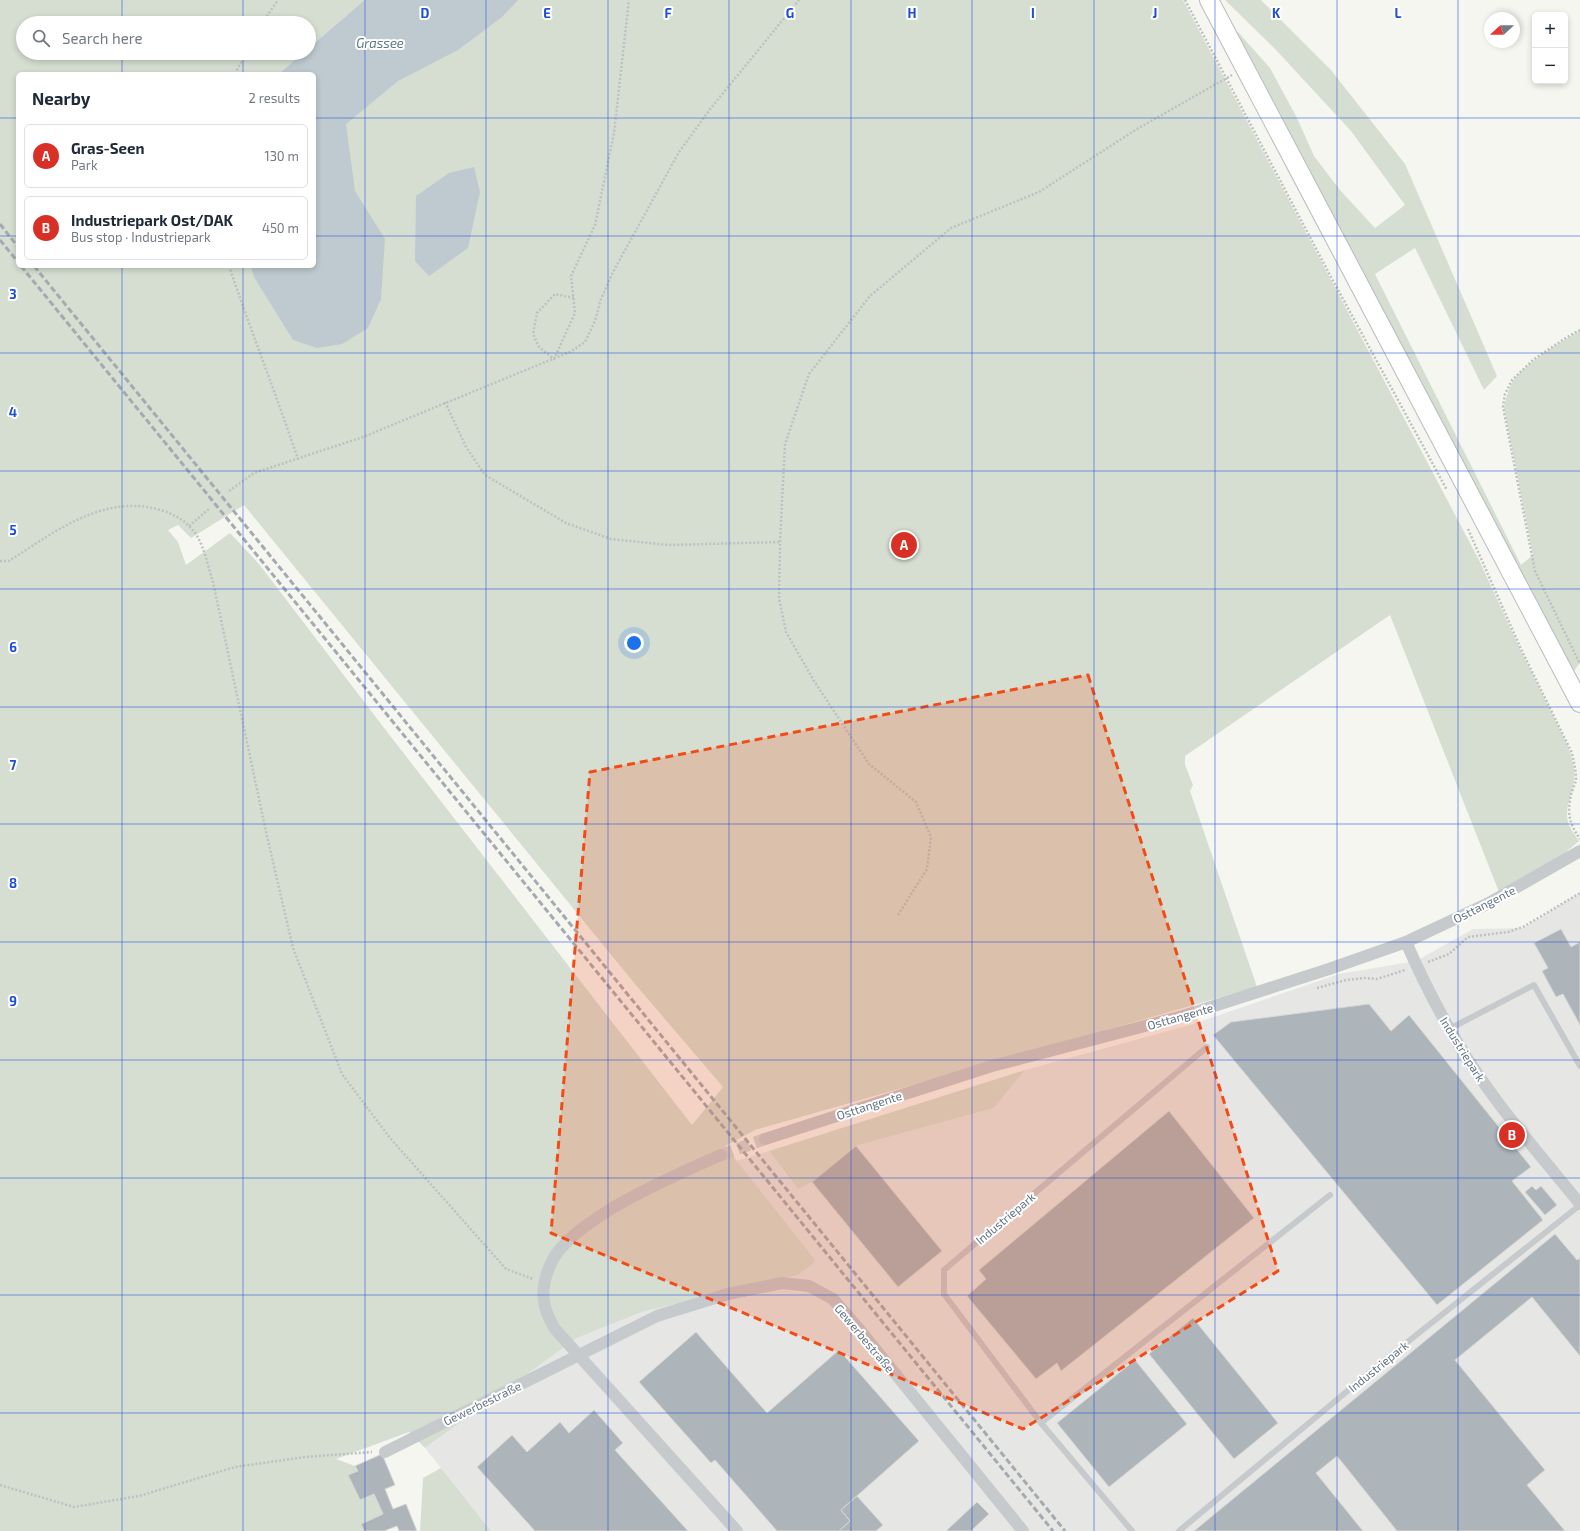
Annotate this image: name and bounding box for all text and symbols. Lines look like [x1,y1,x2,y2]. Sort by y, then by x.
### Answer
text: D [421,5,430,21]
text: E [543,5,551,21]
text: F [664,5,672,21]
text: G [786,5,794,21]
text: H [908,5,917,21]
text: I [1031,5,1035,21]
text: J [1153,5,1157,21]
text: K [1272,5,1281,21]
text: L [1395,5,1402,21]
north arrow [1484,12,1520,48]
map controls [1532,12,1568,84]
button: + [1532,12,1568,48]
search box [16,16,316,60]
icon: search [30,27,52,49]
text: Search here [62,29,143,47]
water label: Grassee [356,35,404,51]
button: − [1532,48,1568,84]
text: Nearby [32,88,90,108]
text: 2 results [248,90,300,106]
text: Gras-Seen [71,139,144,157]
text: A [42,148,50,164]
text: 130 m [264,148,299,164]
text: Park [71,157,98,173]
text: Industriepark Ost/DAK [71,211,233,229]
text: B [42,220,50,236]
text: 450 m [262,220,299,236]
text: Bus stop · Industriepark [71,229,211,245]
text: 3 [9,286,17,302]
text: 4 [9,404,17,420]
text: 5 [9,522,17,538]
pin: A [891,530,917,560]
your location [624,633,644,653]
text: 6 [9,639,17,655]
text: 7 [10,757,17,773]
text: 8 [9,875,17,891]
street label: Osttangente [1451,882,1517,926]
text: 9 [9,993,17,1009]
street label: Osttangente [1145,1000,1215,1032]
street label: Industriepark [1438,1014,1488,1084]
street label: Osttangente [835,1088,903,1122]
pin: B [1499,1120,1525,1150]
street label: Industriepark [972,1189,1038,1247]
street label: Gewerbestraße [832,1301,898,1375]
street label: Industriepark [1345,1338,1411,1394]
street label: Gewerbestraße [441,1378,523,1428]

